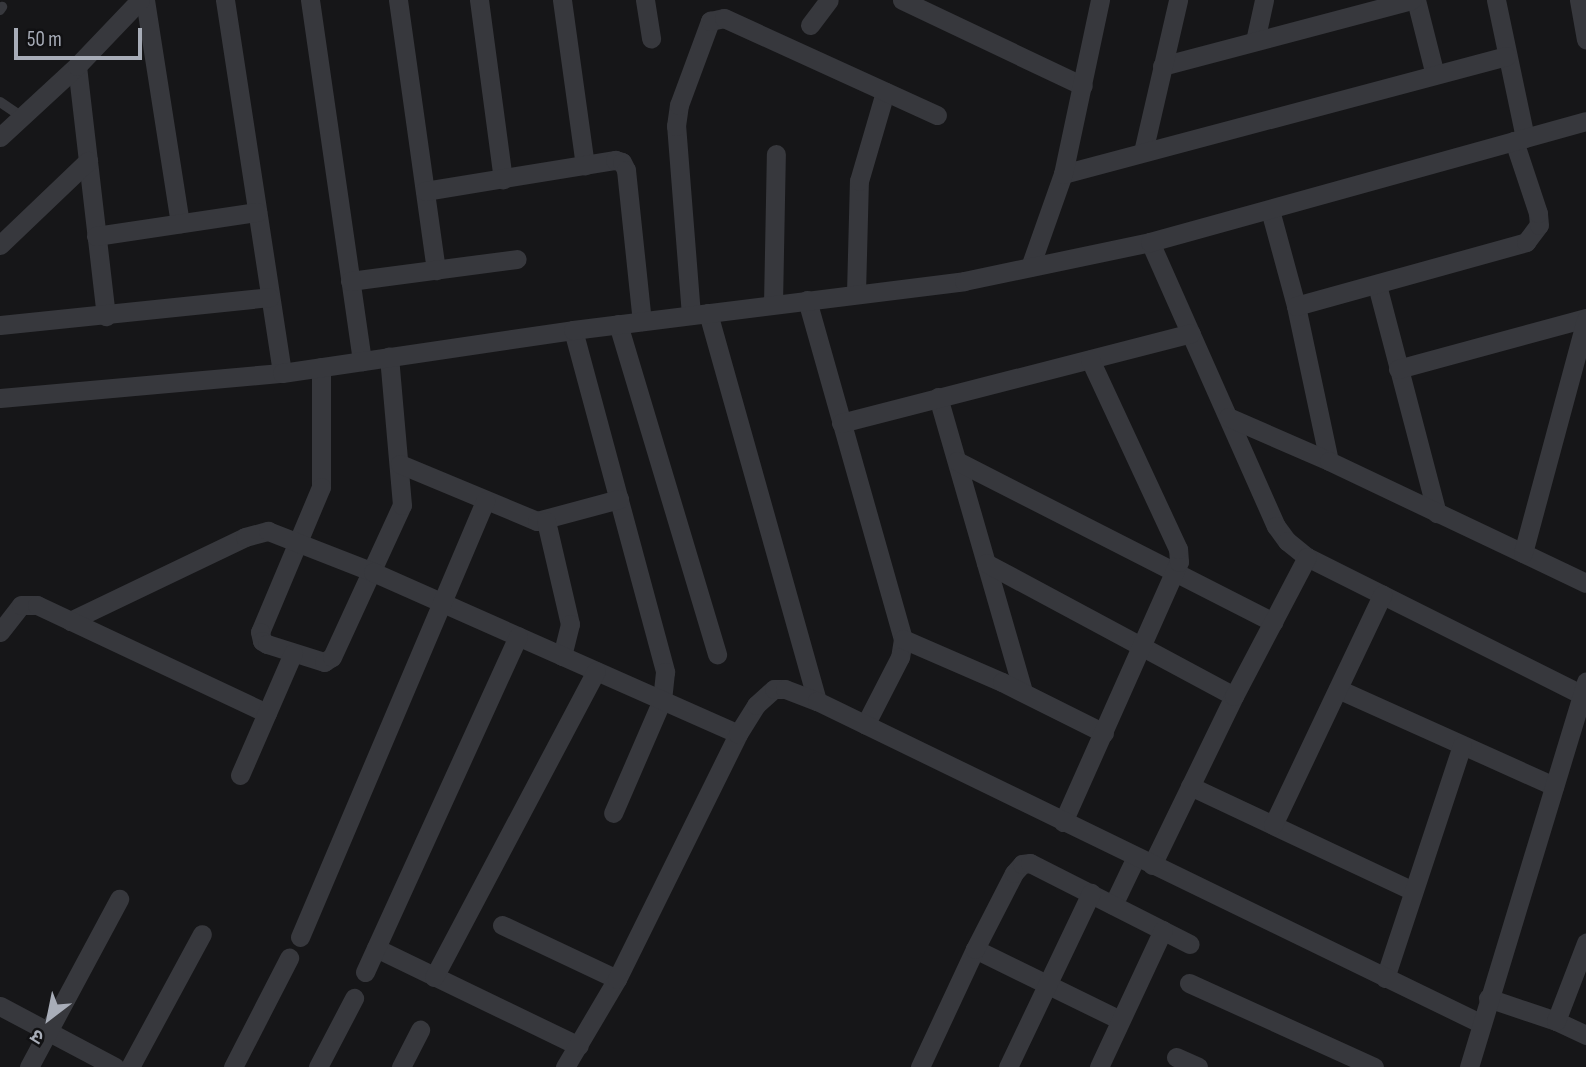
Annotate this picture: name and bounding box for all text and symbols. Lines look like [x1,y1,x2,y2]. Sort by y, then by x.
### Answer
scale bar [18,14,145,58]
text: 50 m [27,27,62,52]
north arrow [14,983,84,1053]
text: उ [27,1024,48,1049]

